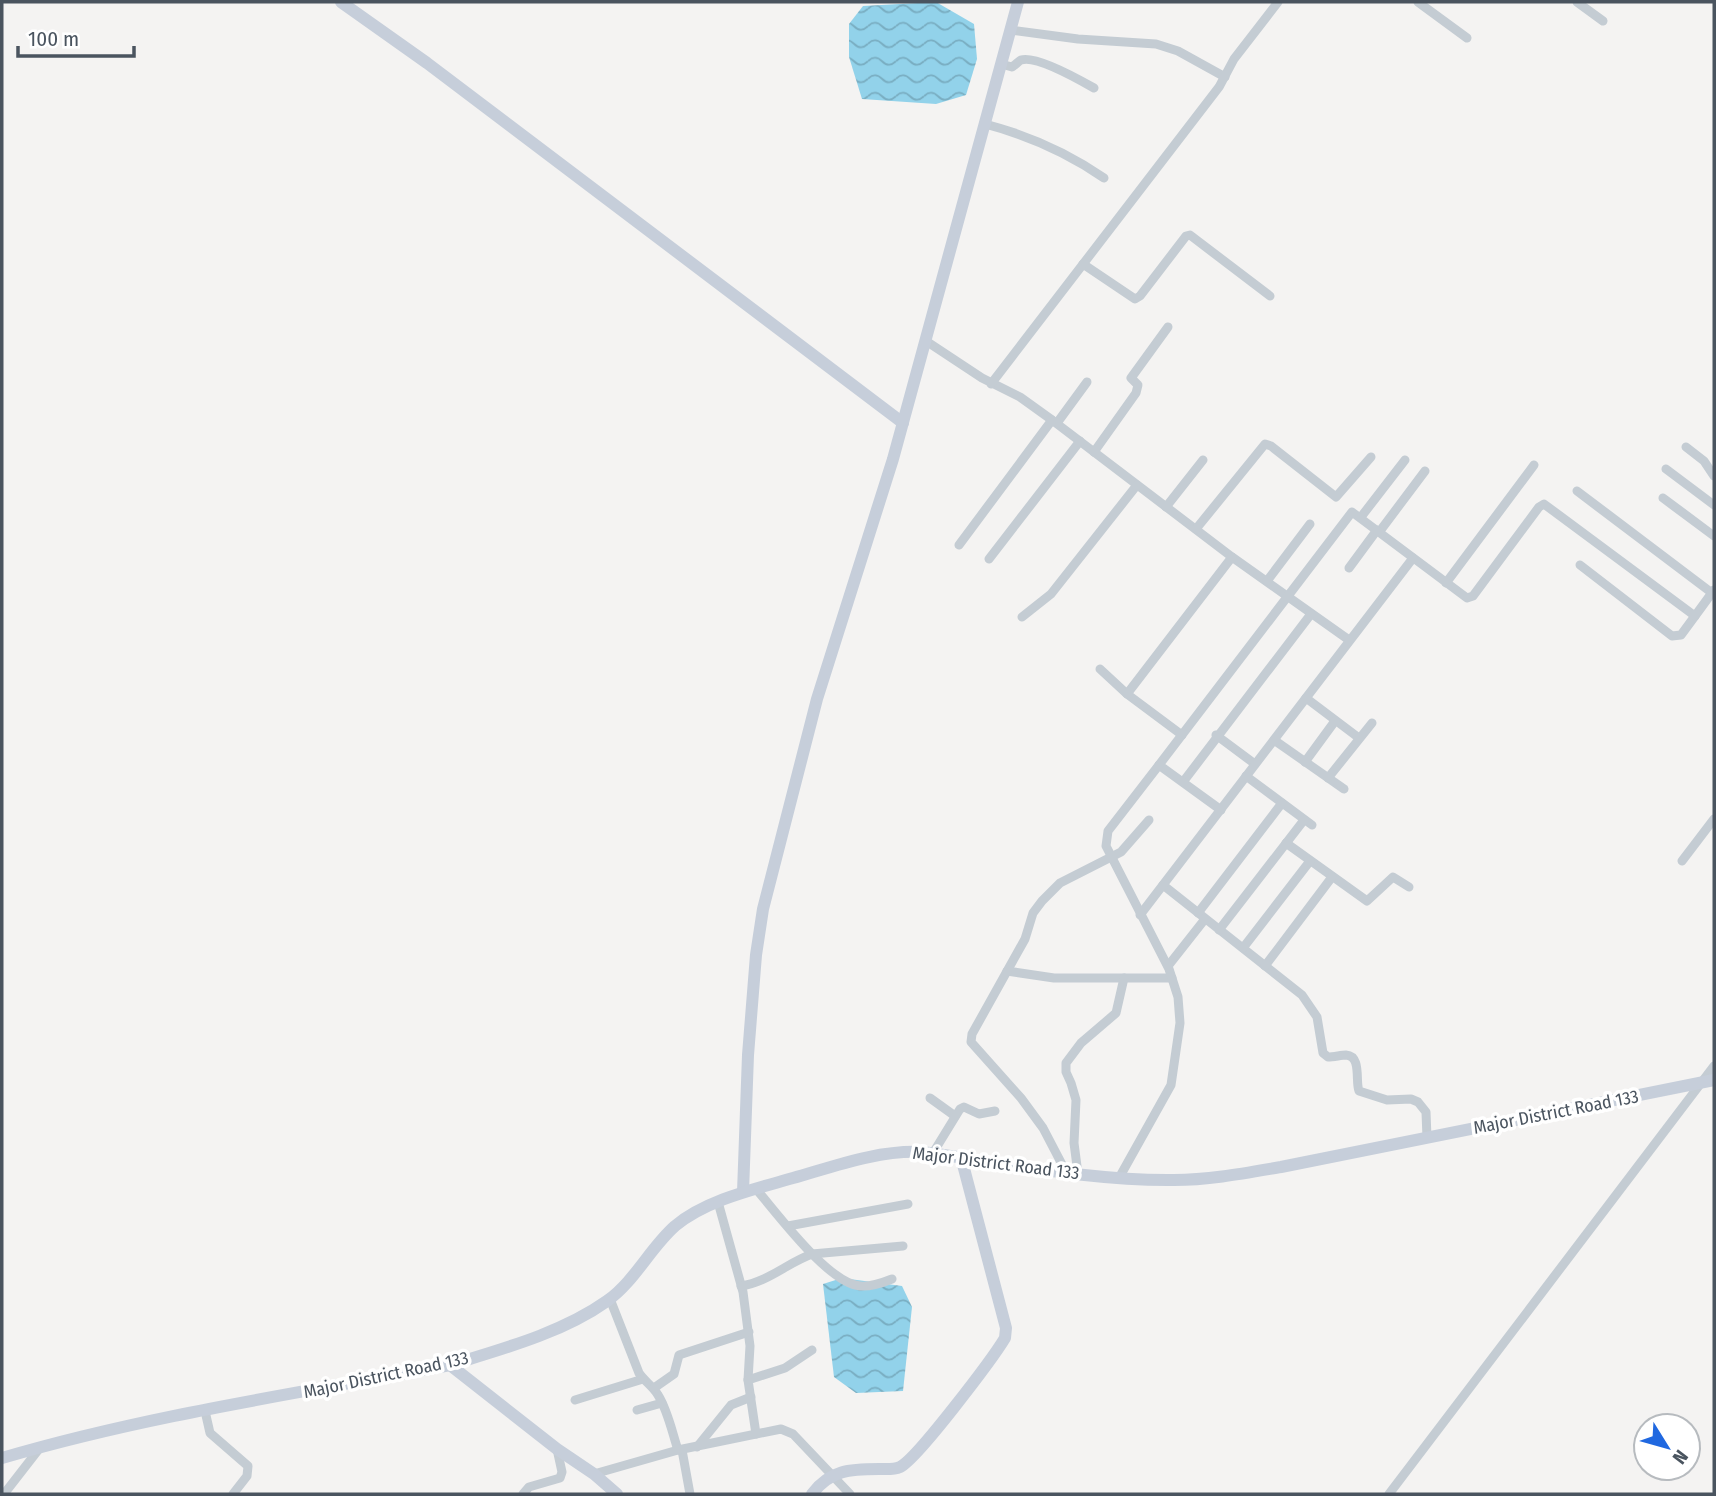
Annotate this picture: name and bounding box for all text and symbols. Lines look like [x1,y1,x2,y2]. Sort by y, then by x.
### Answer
scale bar [18,14,133,58]
text: 100 m [28,26,79,52]
street label: Major District Road 133 [1471,1085,1641,1139]
street label: Major District Road 133 [911,1142,1081,1184]
street label: Major District Road 133 [302,1347,470,1403]
north arrow [1632,1412,1702,1482]
text: N [1668,1445,1693,1468]

